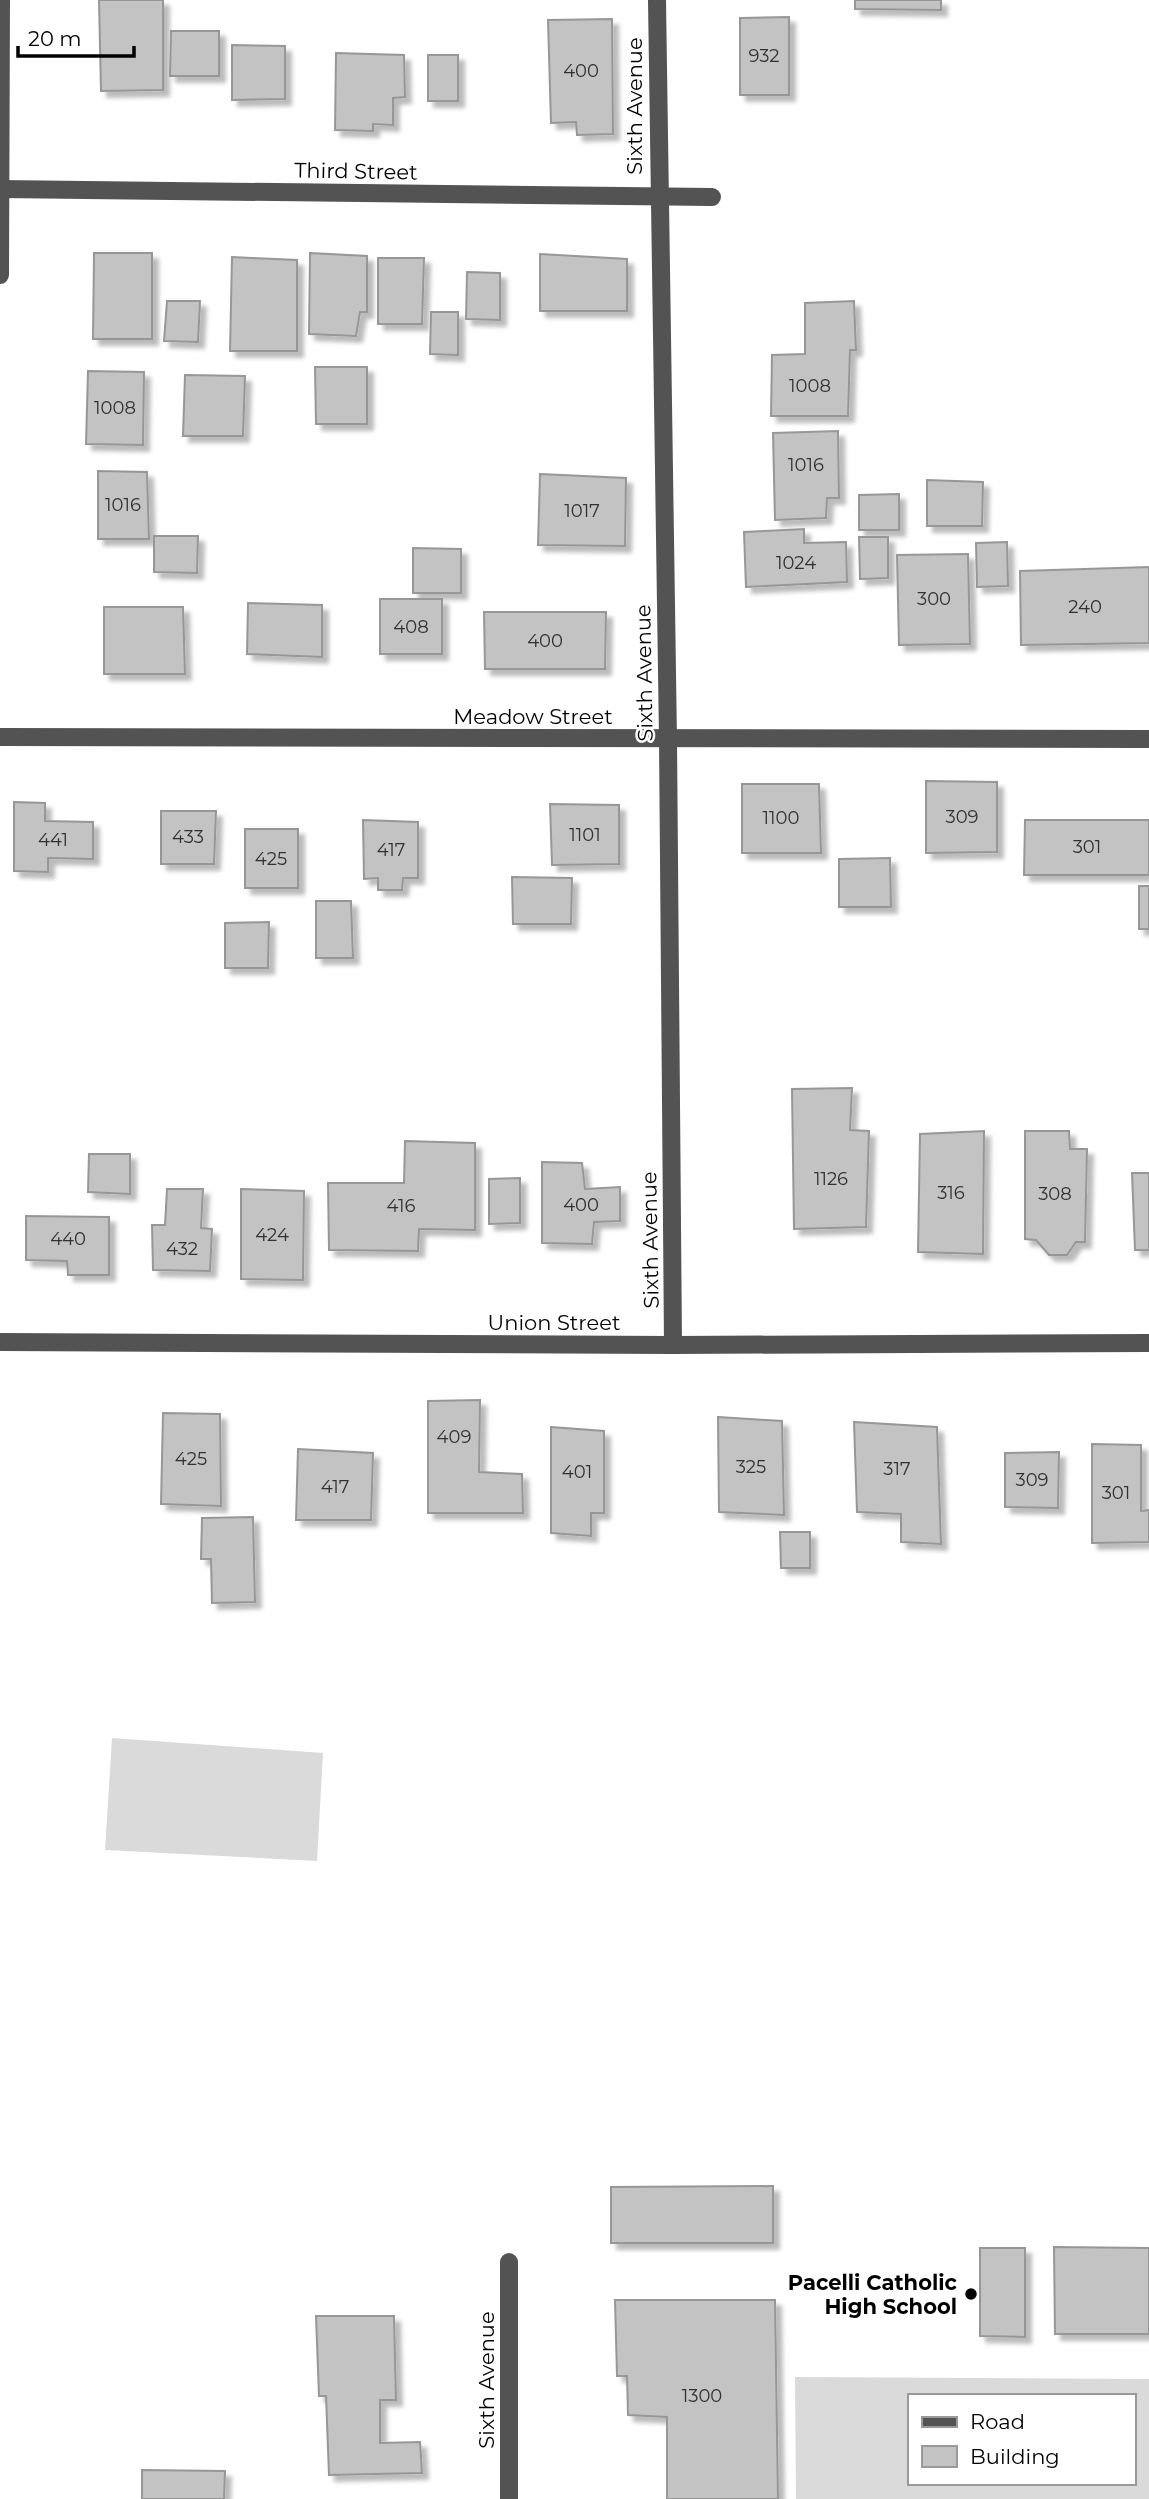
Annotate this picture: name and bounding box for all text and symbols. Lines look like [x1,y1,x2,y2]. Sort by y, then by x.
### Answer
scale bar [18,14,133,58]
text: 20 m [28,26,82,51]
street label: Sixth Avenue [622,37,647,175]
house number: 932 [748,45,780,67]
house number: 400 [563,60,599,82]
street label: Third Street [294,157,418,185]
house number: 1008 [789,375,831,397]
house number: 1008 [94,397,136,419]
house number: 1016 [788,454,824,476]
house number: 1016 [105,494,141,516]
house number: 1017 [564,500,600,522]
house number: 1024 [776,552,816,574]
house number: 300 [917,588,951,610]
house number: 240 [1068,596,1102,618]
street label: Sixth Avenue [630,604,658,742]
house number: 408 [393,616,429,638]
house number: 400 [527,630,563,652]
street label: Meadow Street [453,704,613,729]
house number: 309 [945,806,979,828]
house number: 1100 [763,807,799,829]
house number: 1101 [569,824,601,846]
house number: 433 [172,826,204,848]
house number: 441 [38,829,68,851]
house number: 301 [1073,836,1101,858]
house number: 417 [377,839,405,861]
house number: 425 [255,848,287,870]
house number: 1126 [814,1168,848,1190]
street label: Sixth Avenue [636,1171,664,1309]
house number: 316 [937,1182,965,1204]
house number: 308 [1038,1183,1072,1205]
house number: 400 [563,1194,599,1216]
house number: 416 [387,1195,415,1217]
house number: 424 [255,1224,289,1246]
house number: 440 [50,1228,86,1250]
house number: 432 [166,1238,198,1260]
street label: Union Street [488,1310,620,1335]
house number: 409 [437,1426,471,1448]
house number: 425 [175,1448,207,1470]
house number: 325 [736,1456,766,1478]
house number: 317 [883,1458,911,1480]
house number: 401 [562,1461,592,1483]
house number: 309 [1015,1469,1049,1491]
house number: 417 [321,1476,349,1498]
house number: 301 [1102,1482,1130,1504]
place label: Pacelli Catholic High School [788,2270,958,2319]
marker: Pacelli Catholic High School [963,2286,979,2302]
street label: Sixth Avenue [474,2311,499,2449]
house number: 1300 [682,2385,722,2407]
legend [908,2394,1135,2485]
text: Road [970,2409,1025,2434]
text: Building [970,2444,1060,2469]

